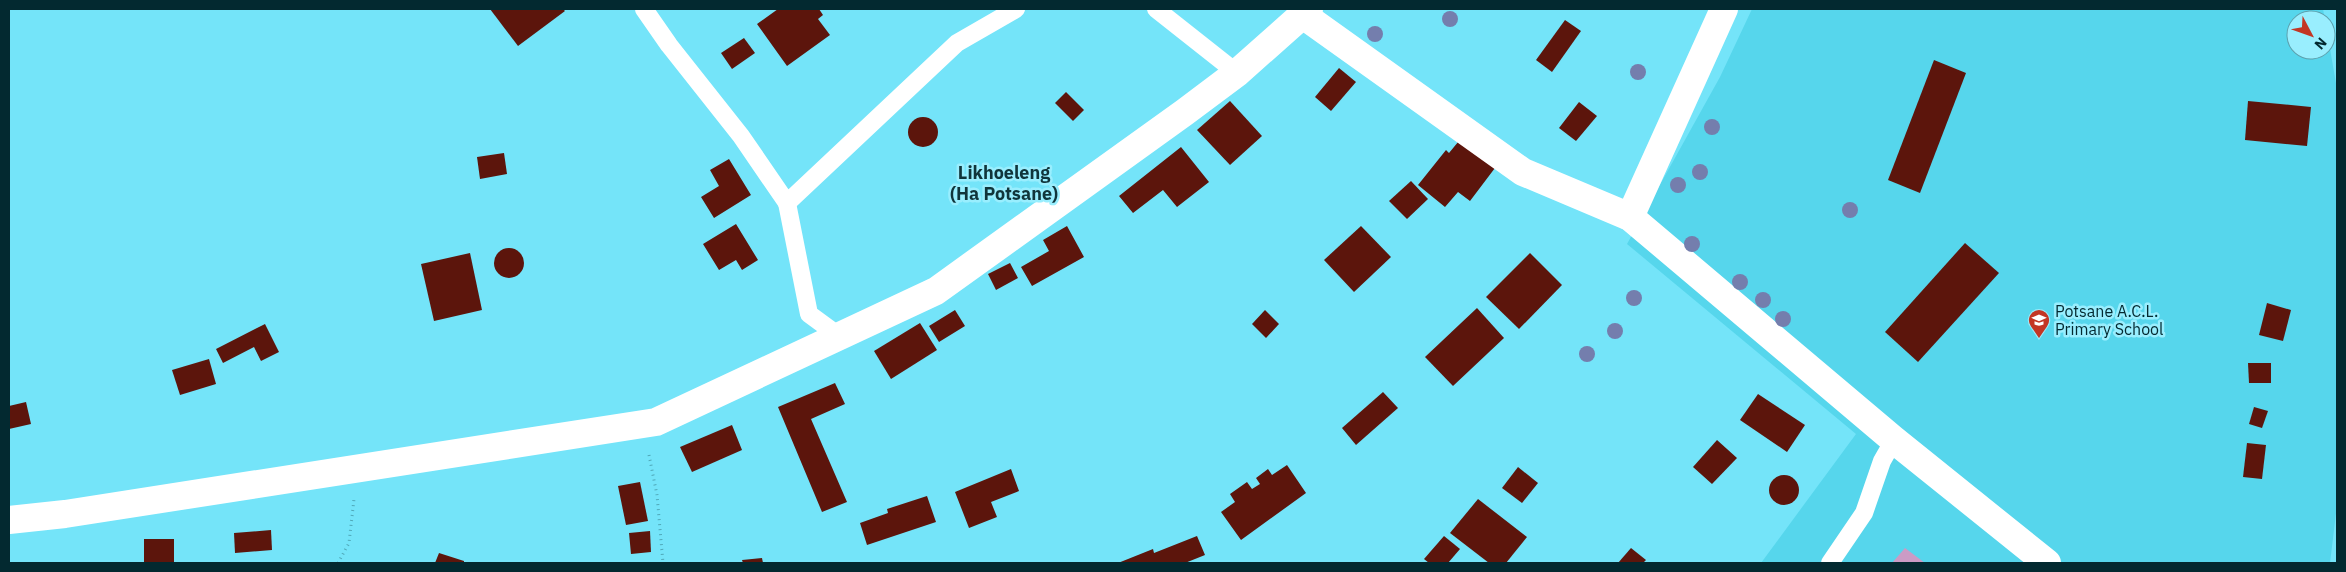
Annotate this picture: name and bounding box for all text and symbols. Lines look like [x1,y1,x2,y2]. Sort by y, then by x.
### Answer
north arrow [2286,10,2336,60]
text: N [2311,34,2331,53]
district label: Likhoeleng (Ha Potsane) [950,161,1058,205]
place label: Potsane A.C.L. Primary School [2055,301,2163,339]
school or university icon: Potsane A.C.L. Primary School [2027,308,2051,339]

